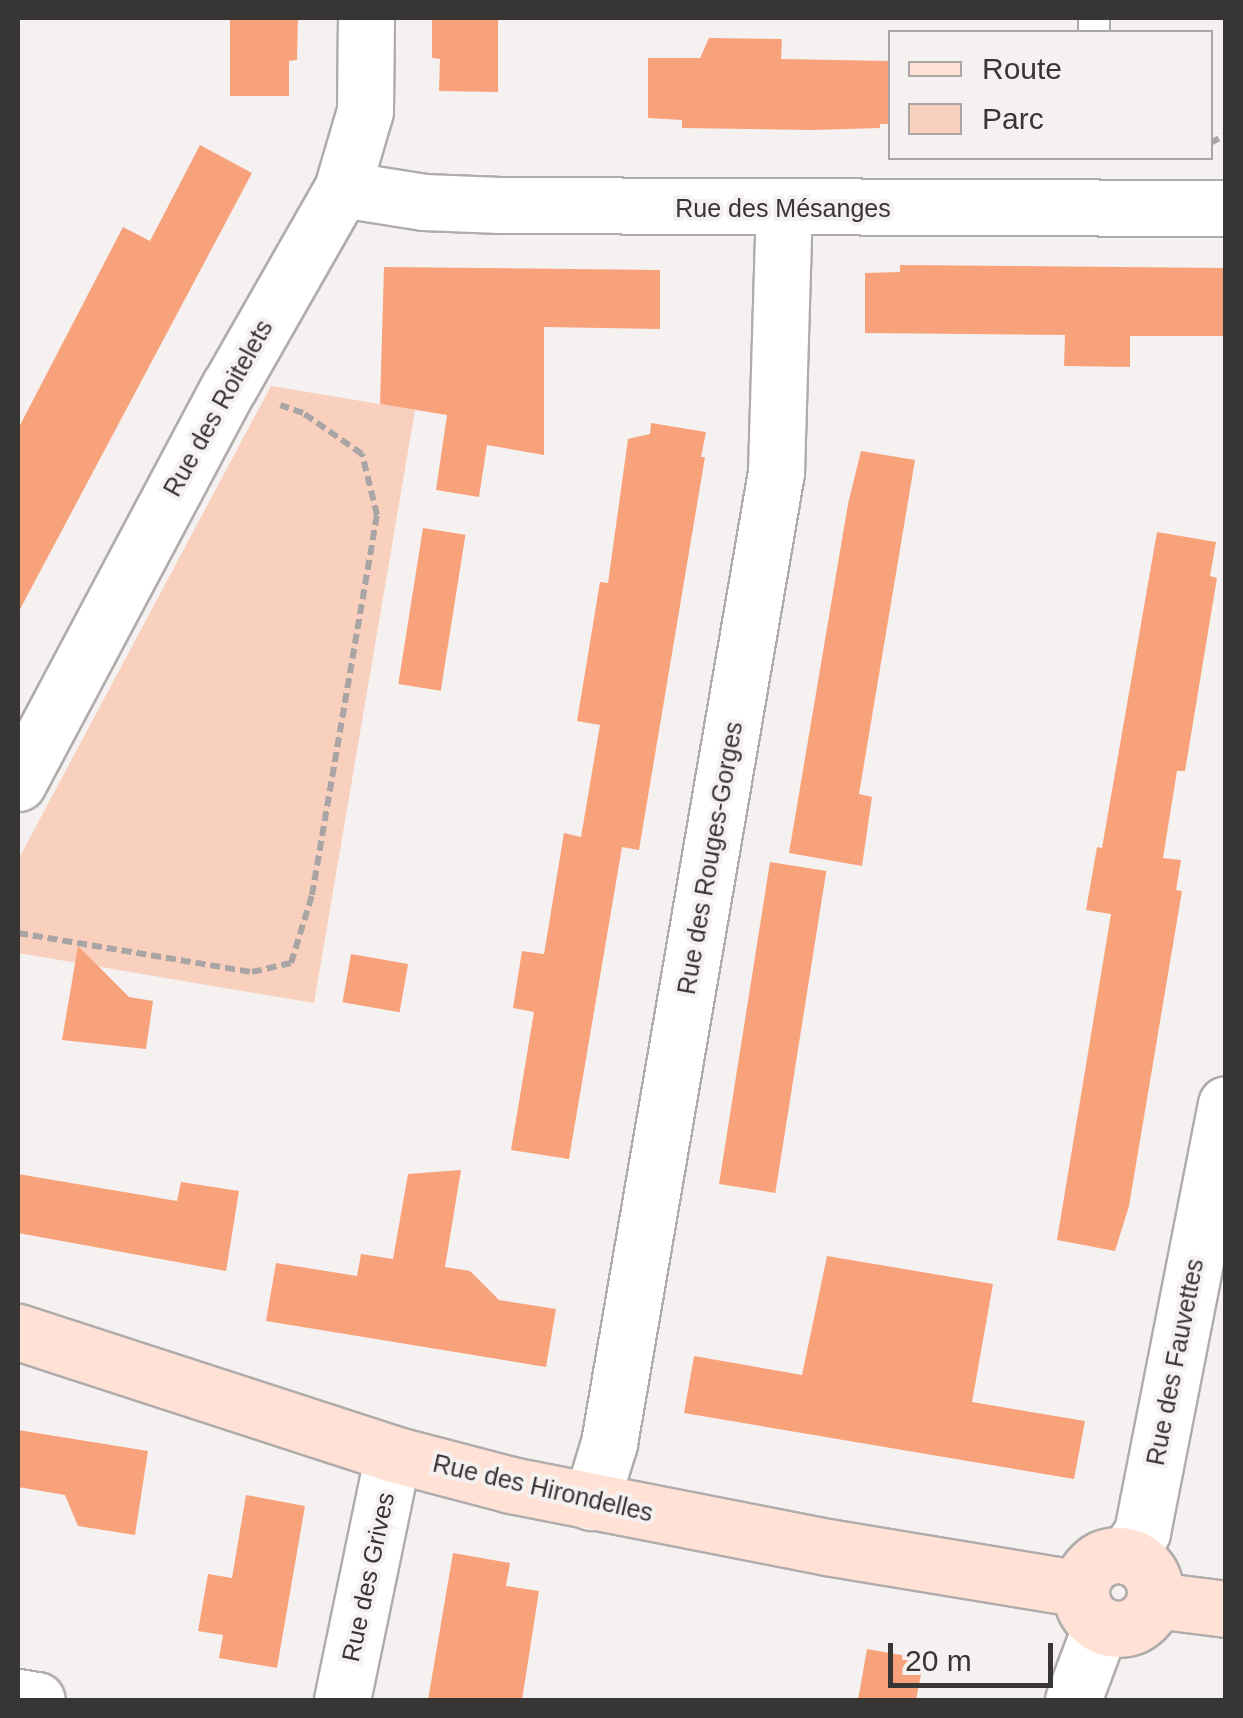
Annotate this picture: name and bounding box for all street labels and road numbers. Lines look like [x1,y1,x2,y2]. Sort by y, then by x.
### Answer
street label: Rue des Mésanges [675,193,891,223]
street label: Rue des Roitelets [157,314,279,502]
street label: Rue des Rouges-Gorges [671,719,749,997]
street label: Rue des Fauvettes [1140,1256,1210,1468]
street label: Rue des Hirondelles [430,1448,656,1528]
street label: Rue des Grives [335,1490,401,1664]

